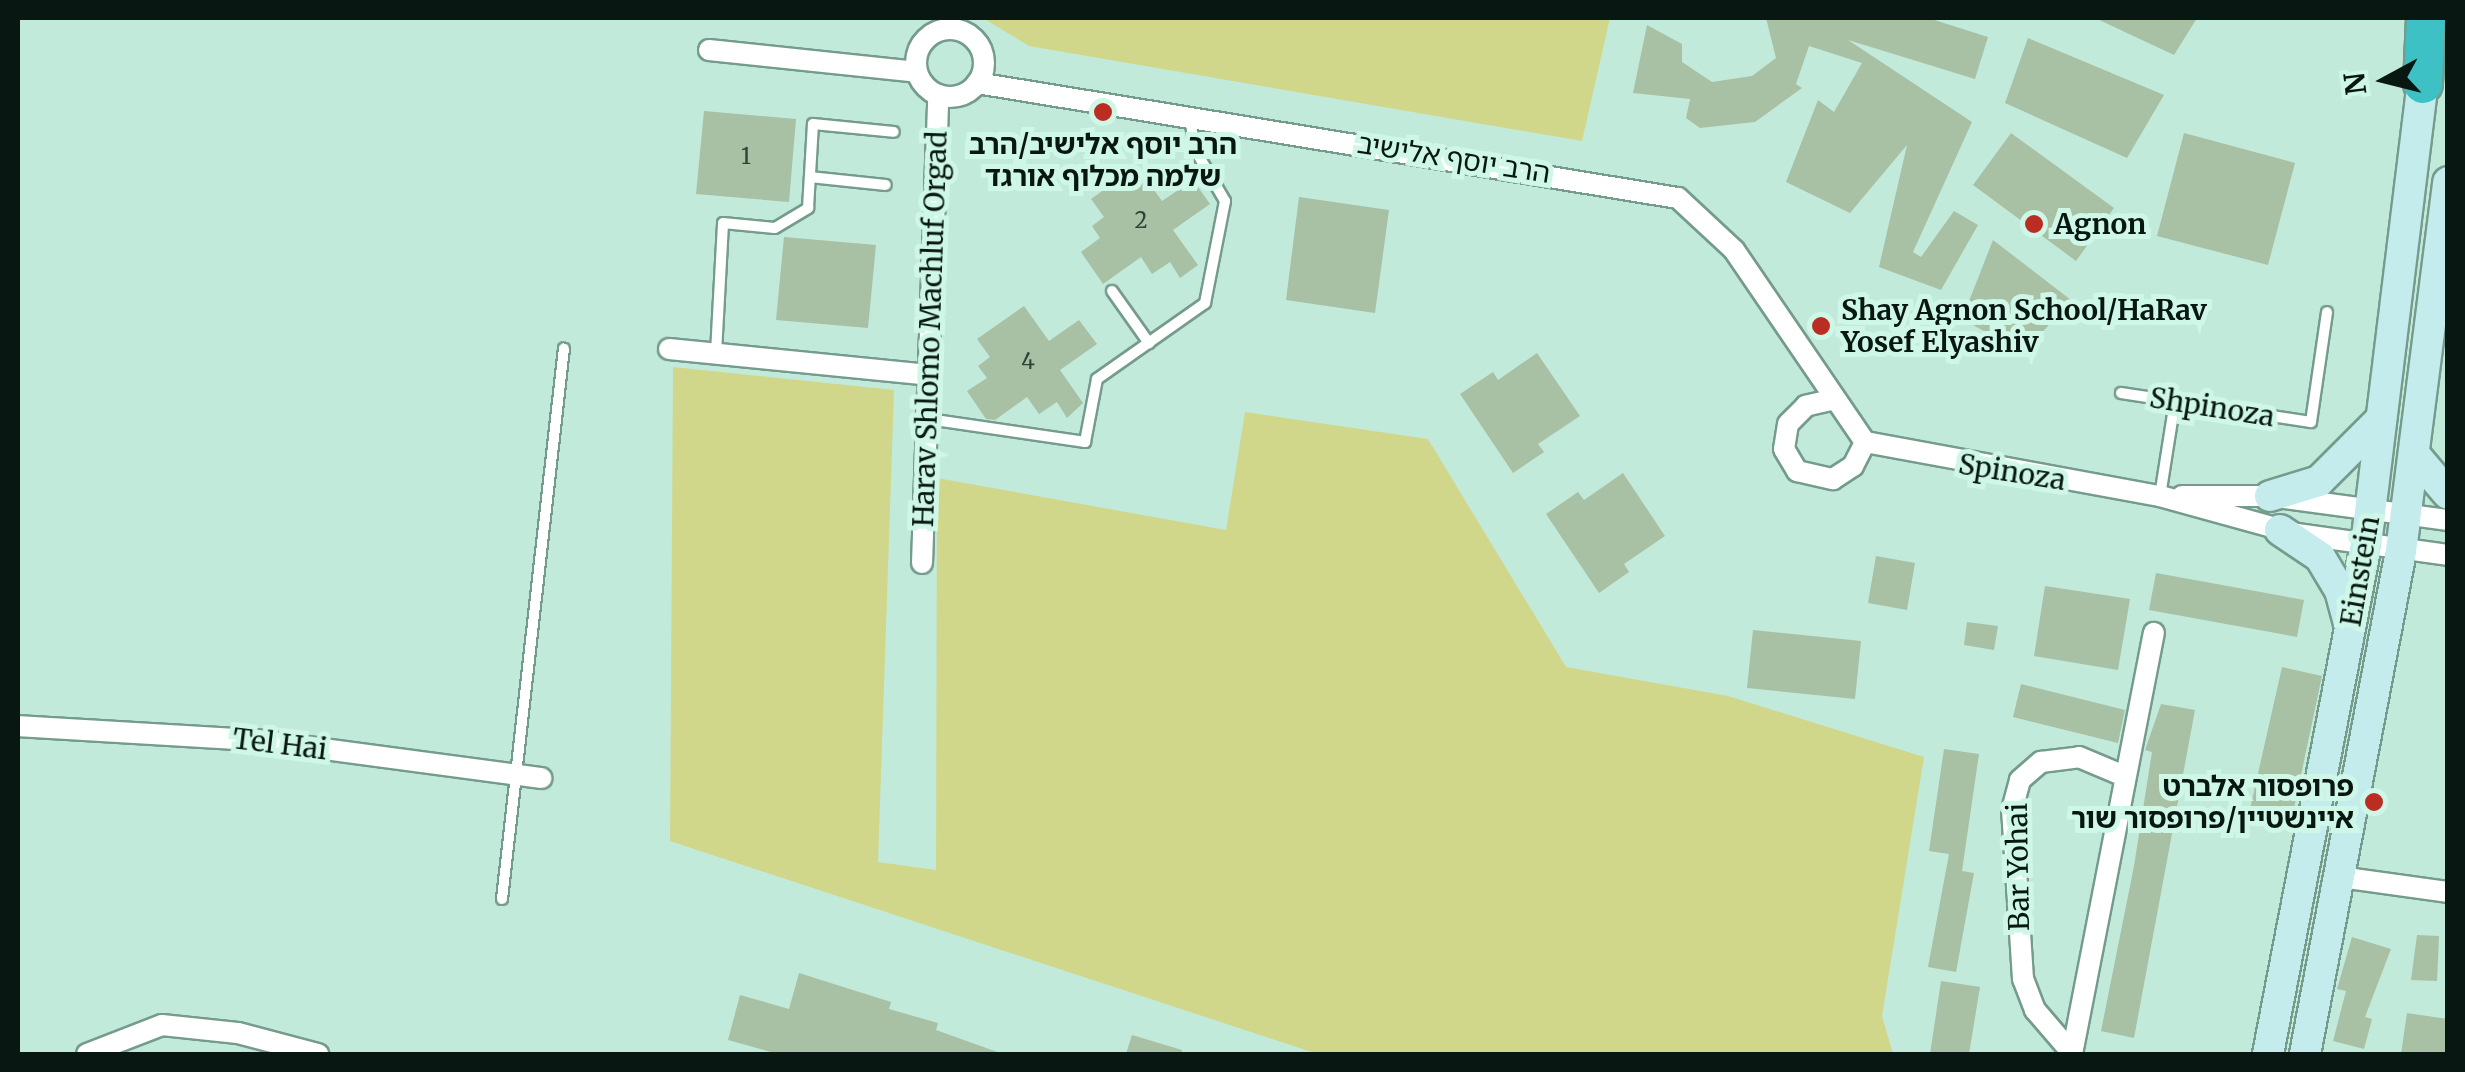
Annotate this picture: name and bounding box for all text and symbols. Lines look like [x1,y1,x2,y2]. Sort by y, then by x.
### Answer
north arrow [2335,30,2435,130]
text: N [2336,70,2374,97]
marker: הרב יוסף אלישיב/הרב שלמה מכלוף אורגד [1092,101,1114,123]
street label: הרב יוסף אלישיב [1355,126,1553,190]
place label: הרב יוסף אלישיב/הרב שלמה מכלוף אורגד [969,127,1237,193]
street label: Harav Shlomo Machluf Orgad [906,130,954,528]
house number: 1 [741,144,751,170]
place label: Agnon [2054,207,2146,241]
house number: 2 [1134,208,1148,234]
marker: Agnon [2023,213,2045,235]
place label: Shay Agnon School/HaRav Yosef Elyashiv [1841,293,2207,359]
marker: Shay Agnon School/HaRav Yosef Elyashiv [1810,315,1832,337]
house number: 4 [1021,349,1035,375]
street label: Shpinoza [2147,381,2277,433]
street label: Spinoza [1956,447,2068,497]
street label: Einstein [2334,513,2386,629]
street label: Tel Hai [231,722,329,766]
place label: פרופסור אלברט איינשטיין/פרופסור שור [2071,769,2354,835]
marker: פרופסור אלברט איינשטיין/פרופסור שור [2363,791,2385,813]
street label: Bar Yohai [2000,803,2036,931]

